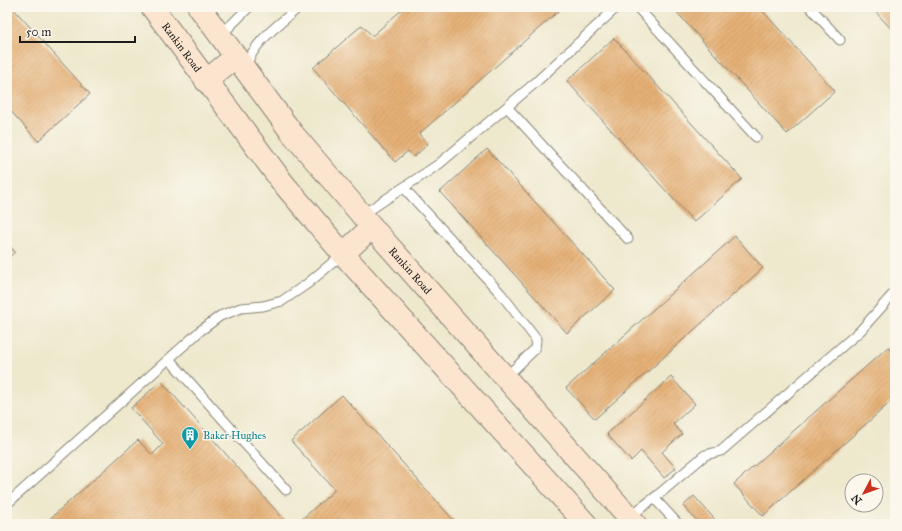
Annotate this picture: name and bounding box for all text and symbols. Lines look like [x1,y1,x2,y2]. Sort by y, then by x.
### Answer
scale bar [20,18,135,44]
street label: Rankin Road [159,20,204,75]
text: 50 m [26,25,51,39]
street label: Rankin Road [386,245,435,297]
building icon: Baker Hughes [180,425,200,450]
place label: Baker Hughes [203,429,266,442]
north arrow [844,473,884,513]
text: N [848,491,865,507]

